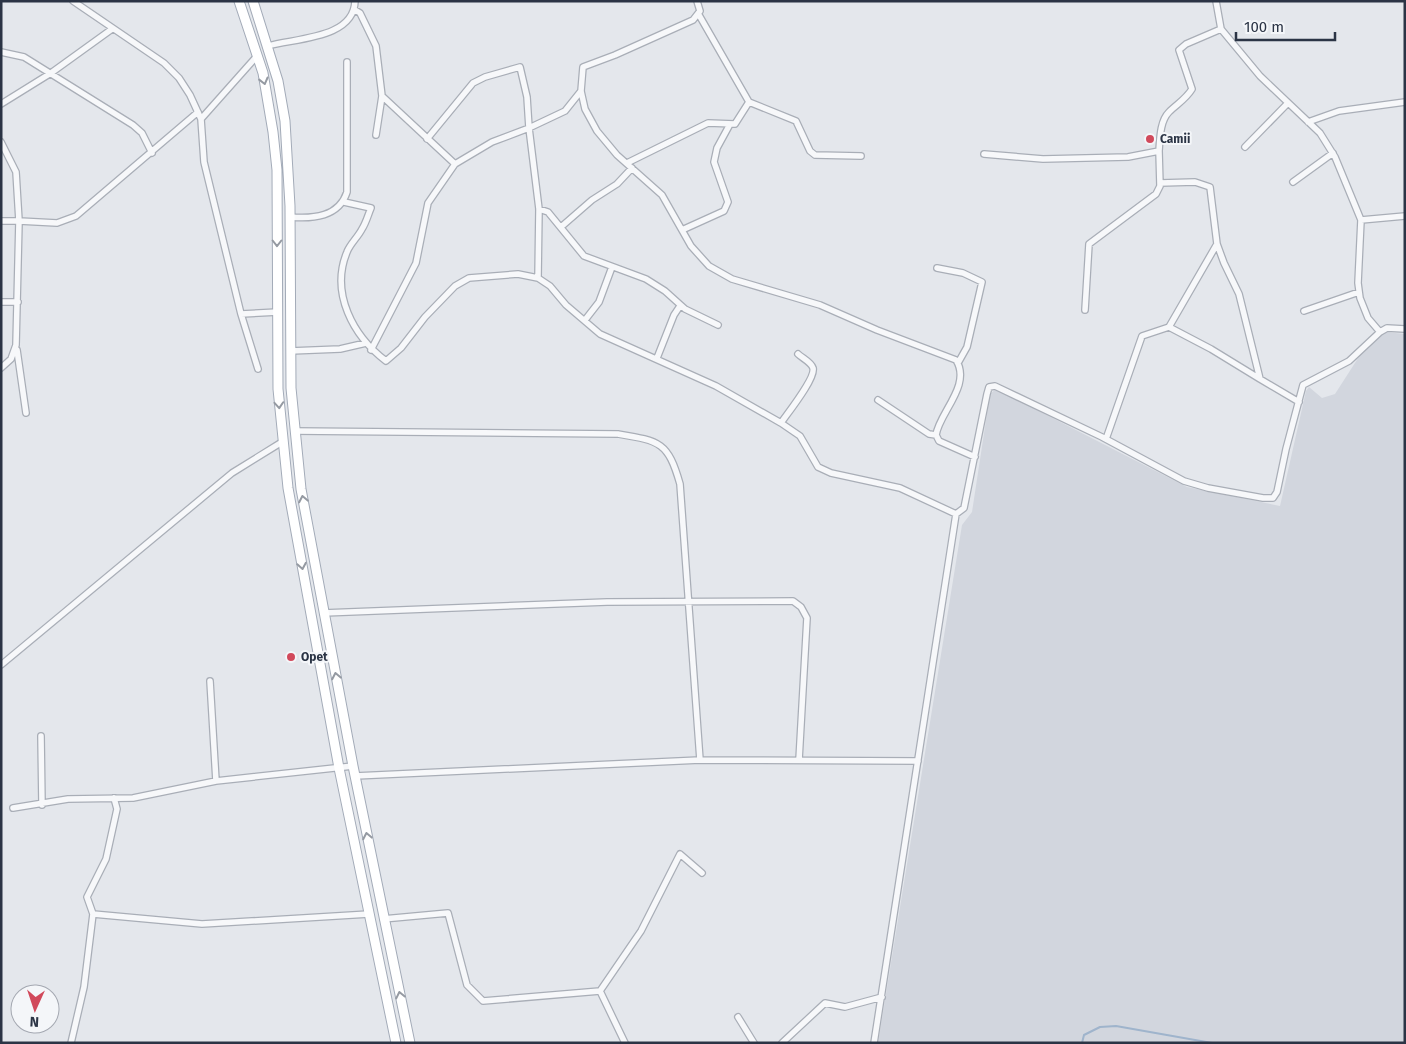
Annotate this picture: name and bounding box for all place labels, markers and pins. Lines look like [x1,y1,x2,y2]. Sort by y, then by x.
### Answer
place label: Camii [1160,132,1190,146]
marker: Camii [1144,133,1156,145]
place label: Opet [301,650,328,664]
marker: Opet [285,651,297,663]

